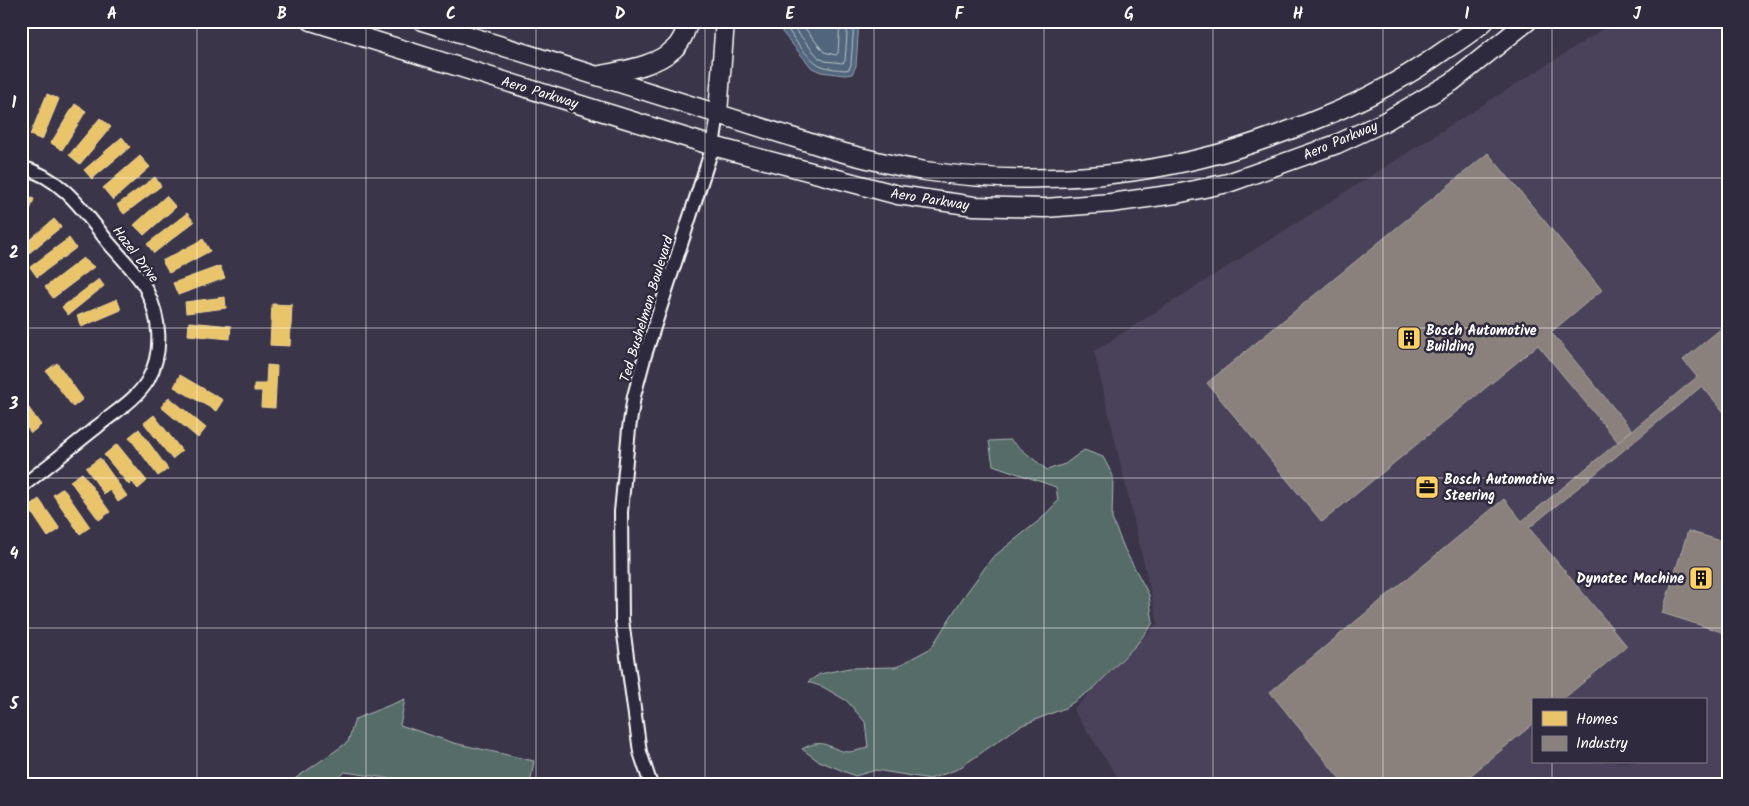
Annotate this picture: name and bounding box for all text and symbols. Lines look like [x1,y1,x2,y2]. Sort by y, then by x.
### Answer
text: A [107,2,117,27]
text: B [277,2,287,27]
text: C [446,2,456,27]
text: D [615,2,626,27]
text: E [786,2,796,27]
text: F [955,2,965,27]
text: G [1124,2,1134,27]
text: H [1293,2,1303,27]
text: I [1465,2,1470,27]
text: J [1633,2,1642,27]
street label: Aero Parkway [499,71,581,115]
text: 1 [12,91,17,116]
street label: Aero Parkway [1300,115,1382,167]
street label: Aero Parkway [889,183,971,217]
street label: Hazel Drive [106,221,164,288]
street label: Ted Bushelman Boulevard [614,233,680,385]
text: 2 [9,241,19,266]
place label: Bosch Automotive Building [1426,320,1537,358]
building icon: Bosch Automotive Building [1396,325,1422,351]
text: 3 [9,392,19,417]
place label: Bosch Automotive Steering [1444,469,1555,507]
office icon: Bosch Automotive Steering [1414,474,1440,500]
text: 4 [10,542,19,567]
building icon: Dynatec Machine [1688,565,1714,591]
place label: Dynatec Machine [1576,568,1684,590]
text: 5 [9,692,20,717]
legend [1532,698,1706,764]
text: Homes [1576,708,1619,732]
text: Industry [1576,732,1629,756]

